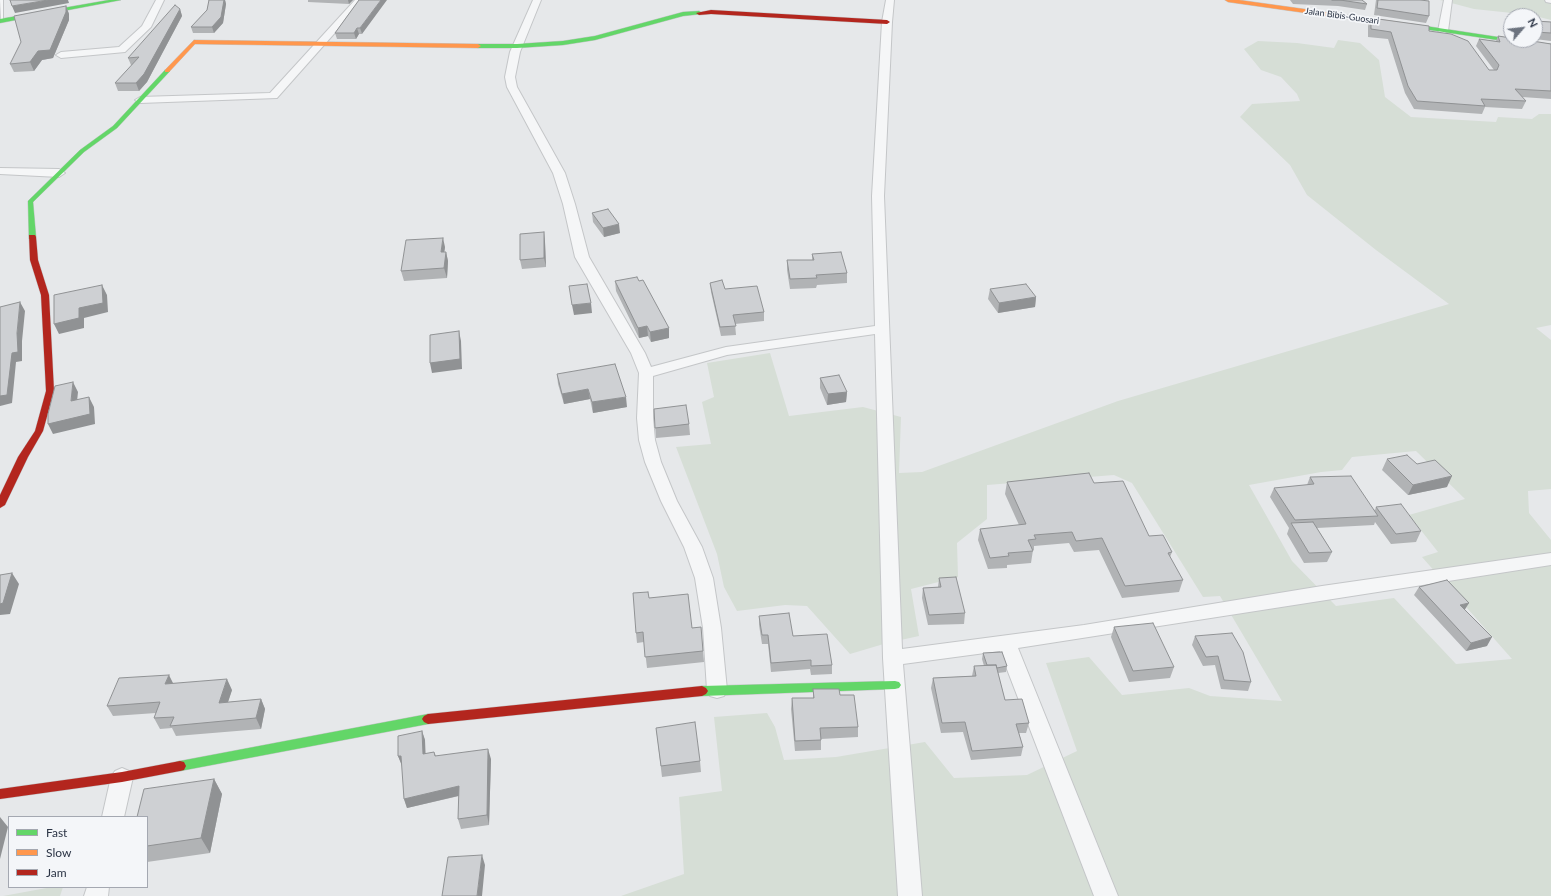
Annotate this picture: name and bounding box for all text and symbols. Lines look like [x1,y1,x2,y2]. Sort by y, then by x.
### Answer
street label: Jalan Bibis-Guosari [1304,5,1380,27]
north arrow [1503,8,1543,48]
text: N [1525,16,1541,29]
legend [8,816,148,888]
text: Fast [46,825,67,840]
text: Slow [46,845,71,860]
text: Jam [46,865,67,880]

